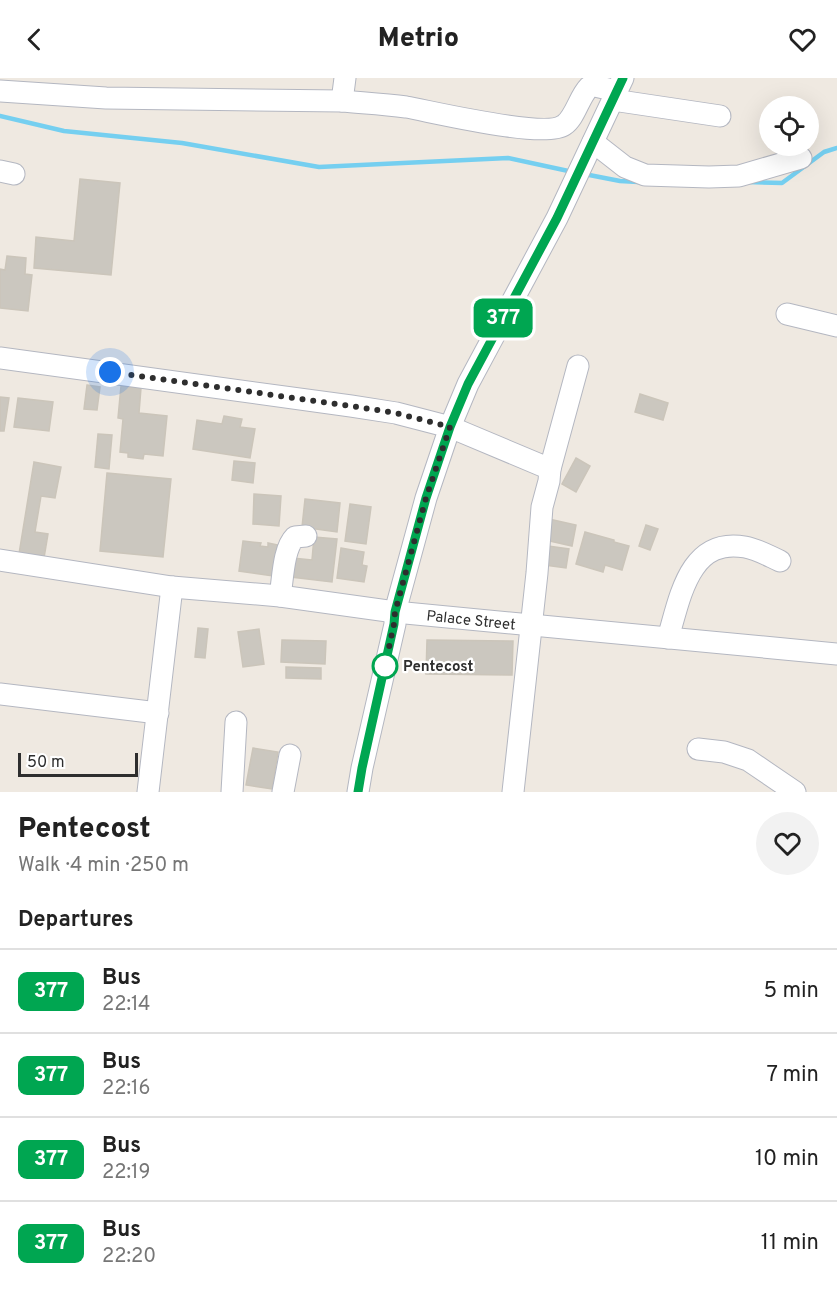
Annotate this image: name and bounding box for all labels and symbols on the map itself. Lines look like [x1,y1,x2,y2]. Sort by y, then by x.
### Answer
line badge: 377 [468,298,538,338]
your location [95,357,125,387]
street label: Palace Street [425,607,516,636]
marker: Pentecost [372,653,398,679]
place label: Pentecost [403,658,474,677]
scale bar [18,750,138,778]

